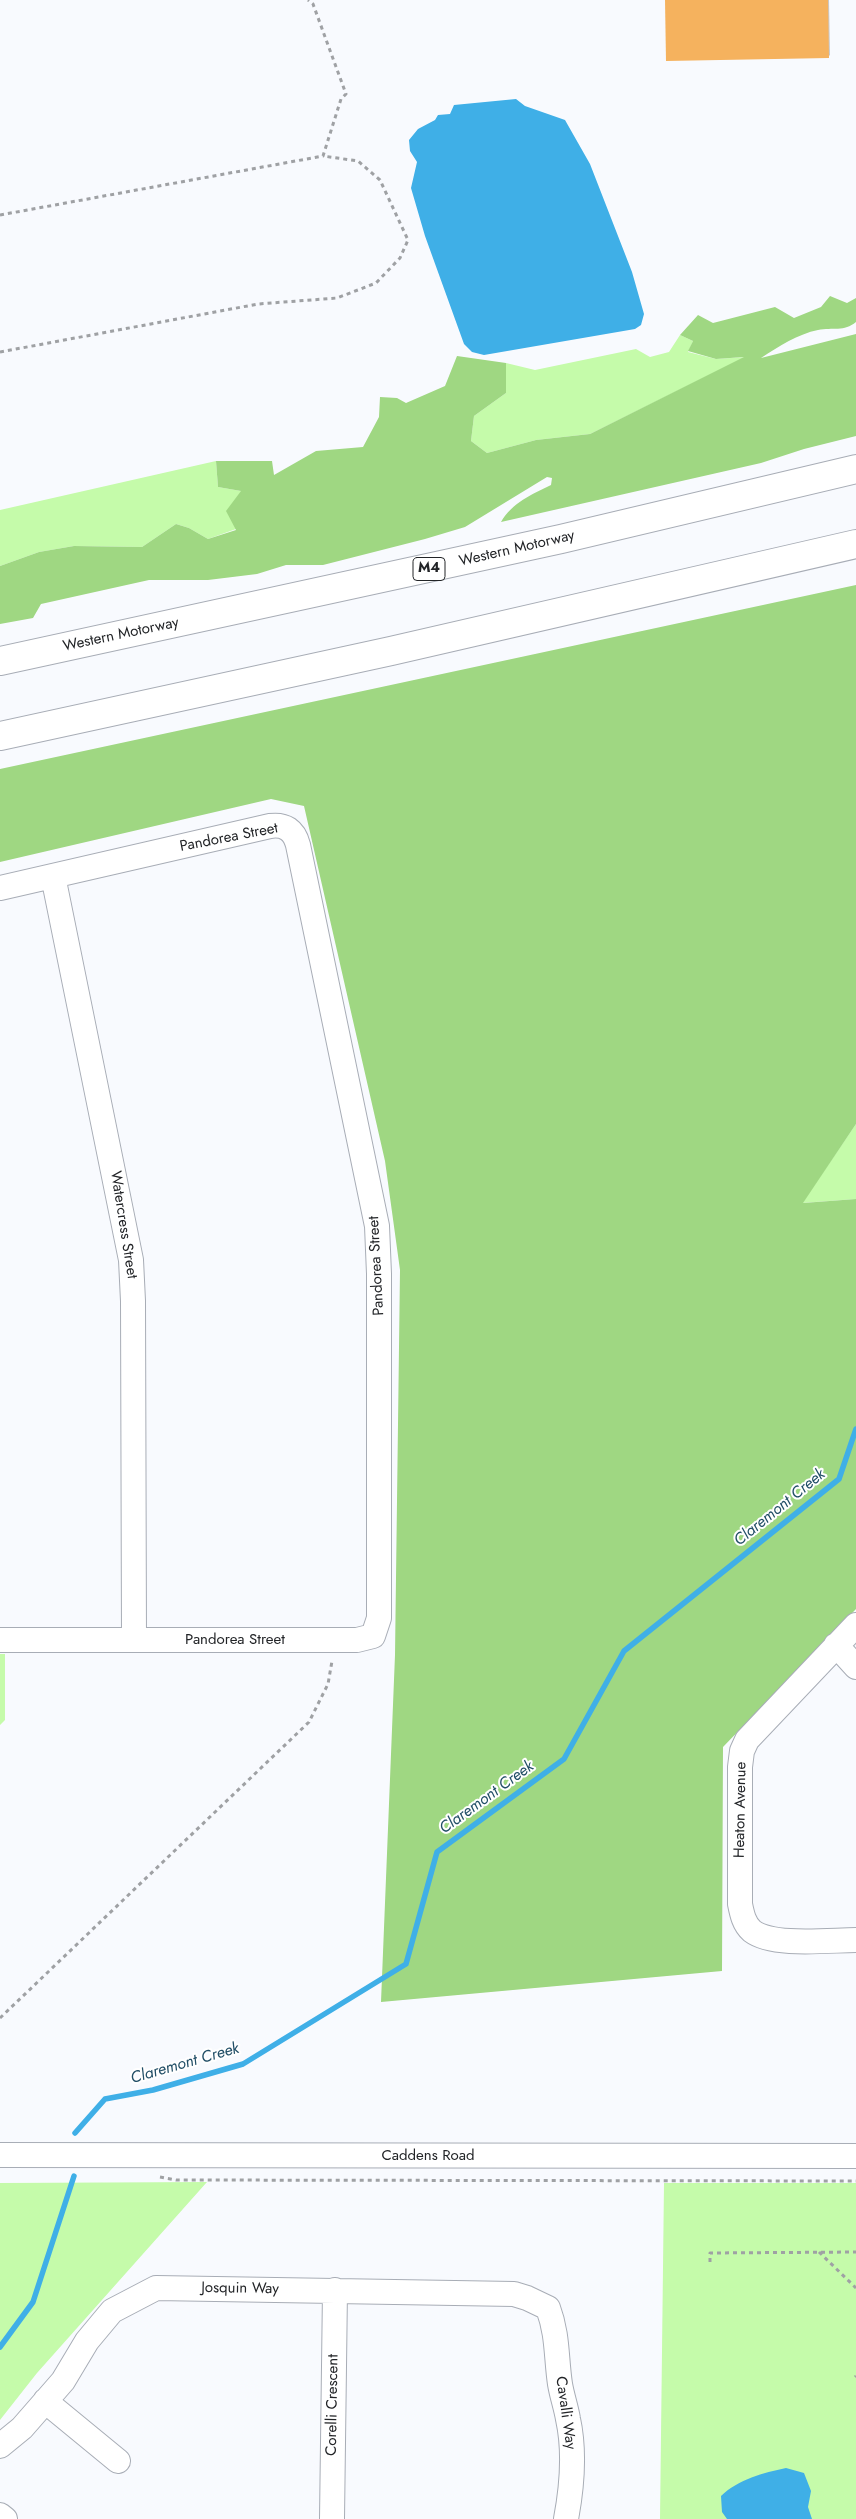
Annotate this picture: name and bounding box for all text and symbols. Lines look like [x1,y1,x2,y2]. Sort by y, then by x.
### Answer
street label: Western Motorway [458,527,576,571]
road number: M4 [413,558,445,580]
street label: Western Motorway [61,614,181,656]
street label: Pandorea Street [178,820,280,856]
street label: Watercress Street [106,1170,140,1280]
street label: Pandorea Street [365,1216,389,1316]
water label: Claremont Creek [730,1465,830,1551]
street label: Pandorea Street [185,1631,285,1649]
water label: Claremont Creek [436,1757,538,1839]
street label: Heaton Avenue [731,1762,751,1858]
water label: Claremont Creek [129,2039,241,2089]
street label: Caddens Road [381,2147,475,2165]
street label: Josquin Way [201,2279,279,2299]
street label: Corelli Crescent [323,2354,343,2456]
street label: Cavalli Way [551,2375,579,2451]

